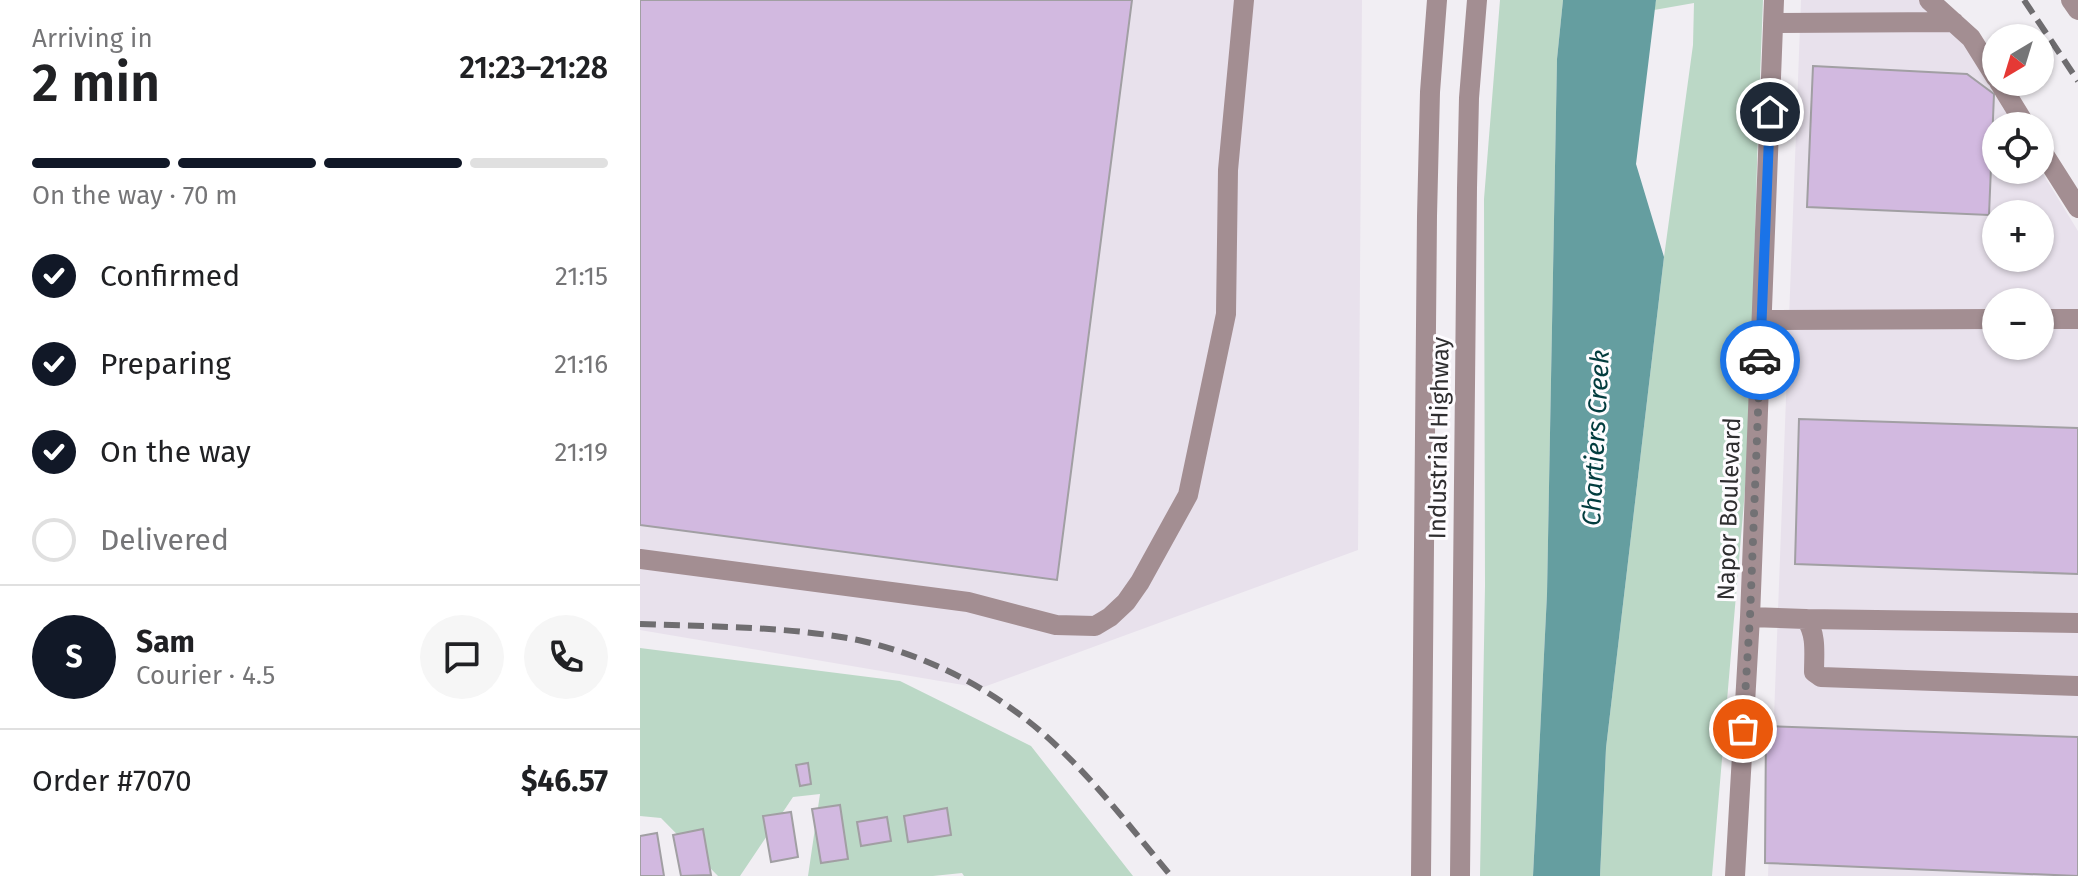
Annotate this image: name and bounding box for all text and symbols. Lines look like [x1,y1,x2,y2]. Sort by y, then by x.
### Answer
text: Arriving in [32,23,153,54]
north arrow [1982,24,2054,96]
map controls [1982,24,2054,360]
text: 21:23–21:28 [460,50,608,86]
text: 2 min [32,52,160,115]
pin [1736,78,1804,146]
icon: home [1748,90,1792,134]
button: locate [1982,112,2054,184]
text: On the way · 70 m [32,180,238,211]
button: + [1982,200,2054,272]
icon: check [32,254,76,298]
text: Confirmed [100,258,240,294]
text: 21:15 [555,261,608,292]
button: − [1982,288,2054,360]
courier [1720,320,1800,400]
street label: Industrial Highway [1423,336,1455,540]
icon: car [1738,338,1782,382]
icon: check [32,342,76,386]
text: Preparing [100,346,231,382]
text: 21:16 [554,349,608,380]
water label: Chartiers Creek [1576,349,1616,527]
street label: Napor Boulevard [1712,417,1746,601]
icon: check [32,430,76,474]
text: On the way [100,434,251,470]
text: 21:19 [554,437,608,468]
text: Delivered [100,522,229,558]
button: chat [420,615,504,699]
button: phone [524,615,608,699]
text: Sam [136,624,195,660]
text: S [65,639,83,675]
text: Courier · 4.5 [136,660,275,691]
pin [1709,695,1777,763]
icon: bag [1721,707,1765,751]
text: Order #7070 [32,763,192,799]
text: $46.57 [521,763,608,799]

